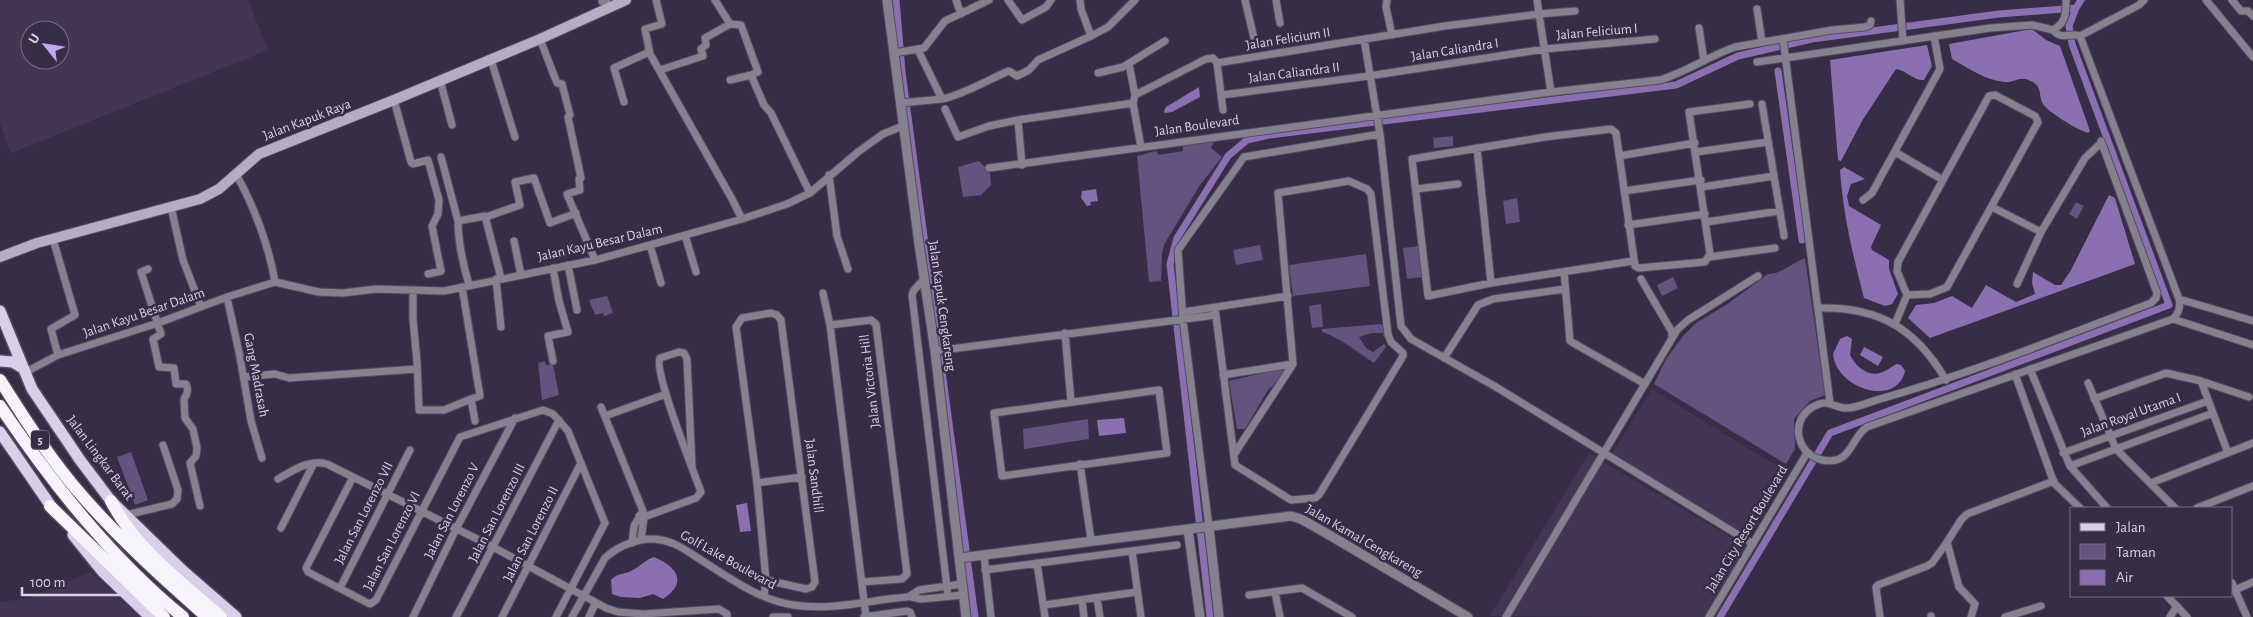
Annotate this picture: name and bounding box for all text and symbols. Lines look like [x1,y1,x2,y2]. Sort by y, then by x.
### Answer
north arrow [20,20,70,70]
street label: Jalan Felicium I [1556,21,1638,43]
street label: Jalan Felicium II [1245,25,1331,53]
text: U [26,32,43,46]
street label: Jalan Caliandra I [1410,36,1500,64]
street label: Jalan Caliandra II [1248,60,1340,86]
street label: Jalan Kapuk Raya [261,97,353,143]
street label: Jalan Boulevard [1154,113,1240,139]
street label: Jalan Kayu Besar Dalam [536,222,664,264]
street label: Jalan Kapuk Cengkareng [926,240,958,372]
street label: Jalan Kayu Besar Dalam [81,286,207,340]
street label: Gang Madrasah [241,332,271,418]
street label: Jalan Victoria Hill [857,333,883,429]
street label: Jalan Royal Utama I [2079,390,2183,440]
street label: Jalan Lingkar Barat [64,413,136,503]
road number: 5 [31,430,49,450]
street label: Jalan Sandhill [803,438,825,514]
street label: Jalan San Lorenzo VII [331,459,397,567]
street label: Jalan San Lorenzo V [422,461,482,561]
street label: Jalan San Lorenzo III [466,461,528,565]
street label: Jalan City Resort Boulevard [1704,463,1790,595]
street label: Jalan San Lorenzo II [501,484,561,584]
street label: Jalan San Lorenzo VI [360,489,424,593]
street label: Jalan Kamal Cengkareng [1303,502,1425,580]
legend [2070,507,2233,597]
text: Jalan [2116,520,2146,535]
street label: Golf Lake Boulevard [678,528,778,592]
text: Taman [2116,545,2156,560]
scale bar [22,564,124,596]
text: Air [2116,570,2133,585]
text: 100 m [30,575,65,590]

